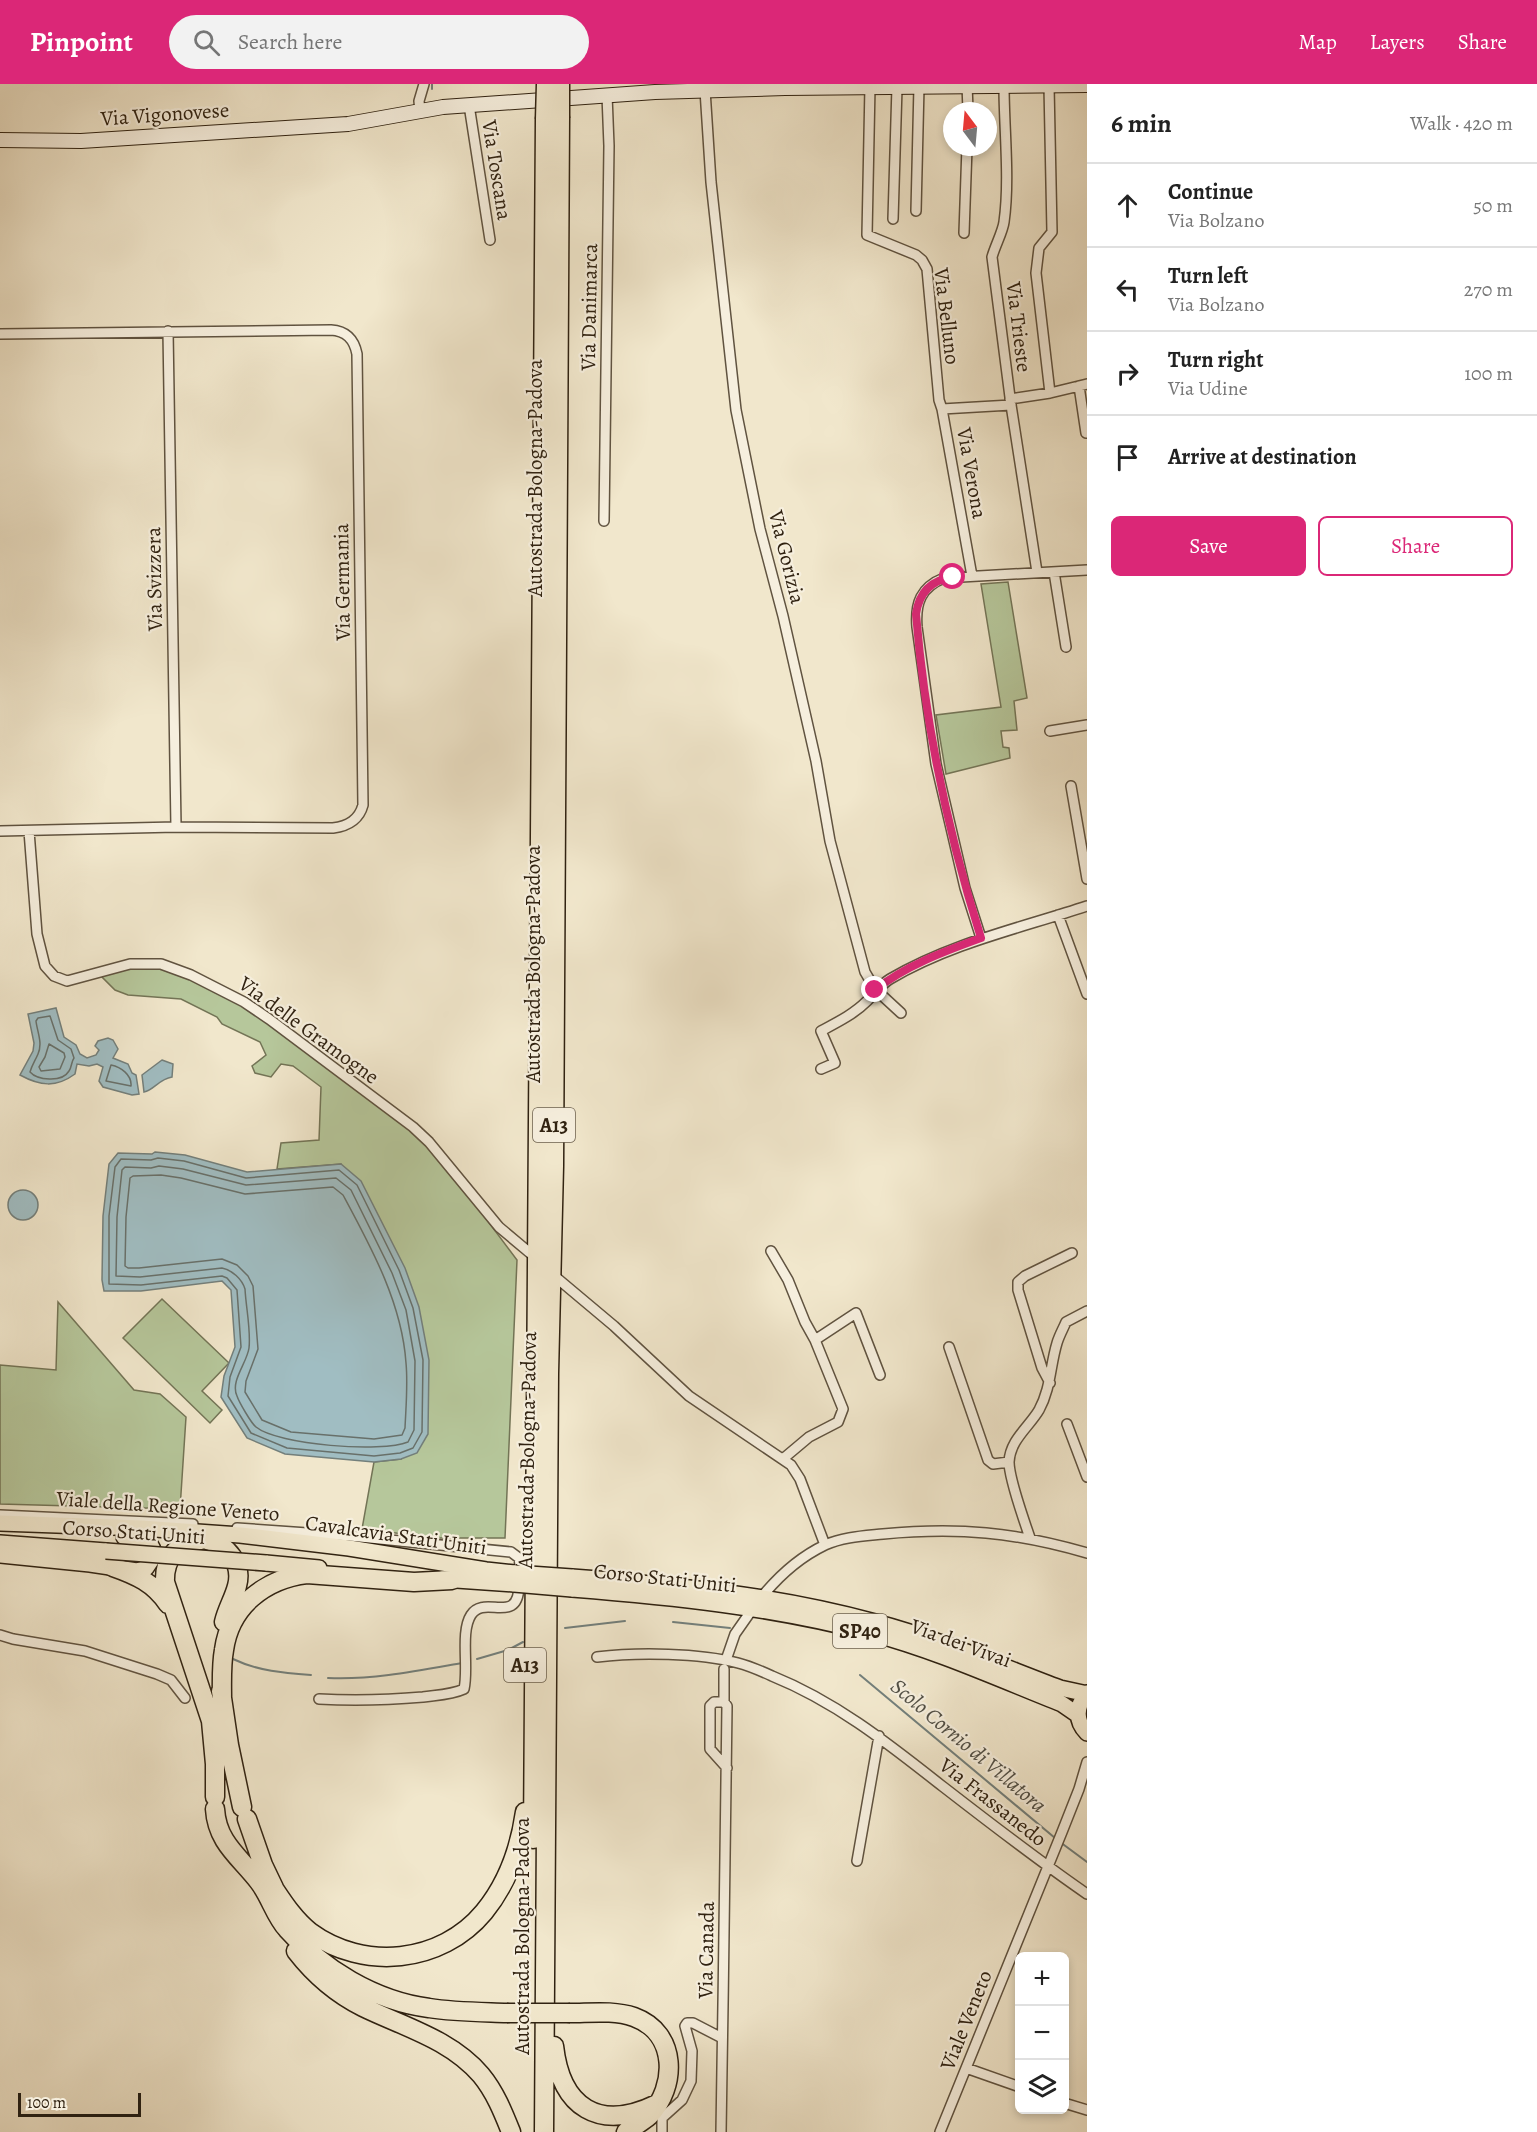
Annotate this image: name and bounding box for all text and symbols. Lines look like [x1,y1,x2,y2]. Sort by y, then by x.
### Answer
search box [169,15,589,69]
text: Pinpoint [30,23,133,61]
icon: search [190,26,223,59]
text: Search here [238,27,342,57]
text: Map [1298,28,1337,56]
text: Layers [1370,28,1425,56]
text: Share [1458,28,1507,56]
street label: Via Vigonovese [99,96,230,133]
north arrow [943,102,997,156]
text: 6 min [1111,106,1172,141]
text: Walk · 420 m [1410,110,1513,137]
street label: Via Toscana [475,117,519,222]
text: Continue [1168,177,1253,207]
icon: ahead [1111,189,1144,222]
text: 50 m [1473,192,1513,219]
text: Via Bolzano [1168,207,1264,234]
street label: Via Danimarca [574,243,604,372]
text: Turn left [1168,261,1248,291]
street label: Via Belluno [927,265,967,366]
icon: left [1111,273,1144,306]
text: 270 m [1464,276,1513,303]
street label: Via Trieste [999,279,1038,374]
text: Via Bolzano [1168,291,1264,318]
text: Turn right [1168,345,1264,375]
icon: right [1111,357,1144,390]
street label: Autostrada Bologna-Padova [521,359,549,598]
text: 100 m [1464,360,1513,387]
text: Via Udine [1168,375,1248,402]
street label: Via Verona [950,424,994,521]
icon: arrive [1111,441,1144,474]
text: Arrive at destination [1168,442,1357,472]
street label: Via Gorizia [762,506,812,607]
button: Save [1111,516,1306,576]
button: Share [1318,516,1513,576]
street label: Via Germania [327,523,357,642]
street label: Via Svizzera [139,526,169,632]
route start [939,563,965,589]
street label: Autostrada Bologna-Padova [519,845,547,1084]
street label: Via delle Gramogne [232,969,385,1090]
route end [861,976,887,1002]
road number: A13 [533,1108,575,1142]
street label: Autostrada Bologna-Padova [511,1331,543,1570]
street label: Viale della Regione Veneto [55,1484,280,1528]
street label: Cavalcavia Stati Uniti [304,1508,489,1562]
street label: Corso Stati Uniti [62,1513,207,1551]
street label: Corso Stati Uniti [592,1557,738,1599]
street label: Via dei Vivai [906,1612,1015,1674]
road number: SP40 [833,1614,887,1648]
road number: A13 [504,1648,546,1682]
water label: Scolo Cornio di Villatora [884,1672,1053,1820]
street label: Via Frassanedo [933,1751,1052,1853]
street label: Autostrada Bologna-Padova [508,1817,536,2056]
street label: Via Canada [691,1901,721,2000]
map controls [1015,1952,1069,2114]
button: + [1015,1952,1069,2006]
street label: Viale Veneto [933,1966,999,2075]
button: − [1015,2006,1069,2060]
button: layers [1015,2060,1069,2114]
scale bar [18,2090,141,2118]
text: 100 m [27,2092,66,2114]

